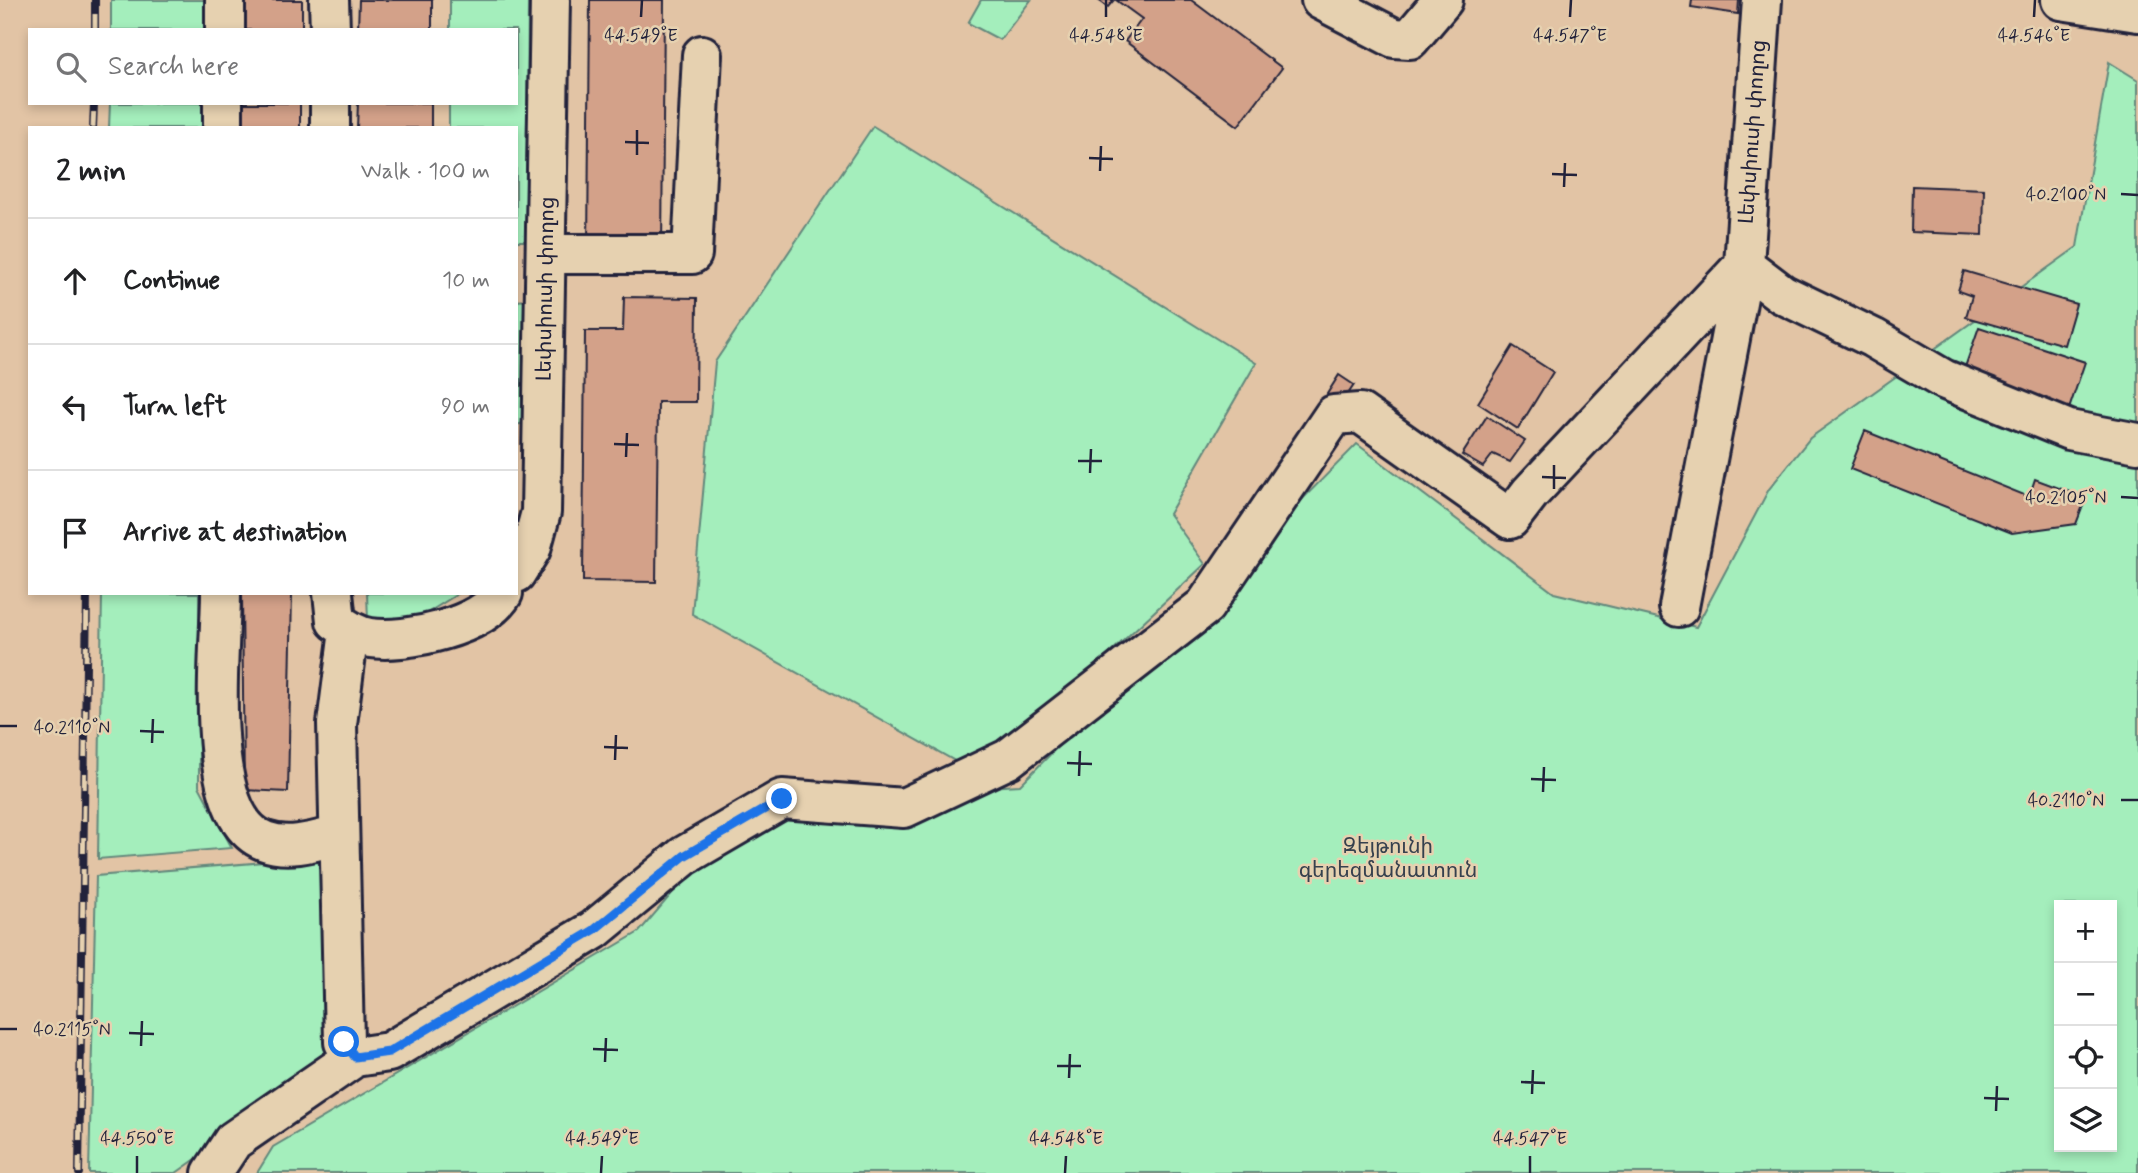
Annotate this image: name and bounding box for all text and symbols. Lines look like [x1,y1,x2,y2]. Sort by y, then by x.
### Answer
text: 44.549°E [604,24,678,48]
text: 44.548°E [1069,24,1143,48]
text: 44.547°E [1533,24,1607,48]
text: 44.546°E [1998,24,2070,48]
search box [28,28,518,105]
street label: Լեփսիուսի փողոց [1733,39,1773,225]
icon: search [52,48,90,86]
text: Search here [108,50,239,84]
text: 2 min [56,152,126,191]
text: Walk · 100 m [361,157,490,187]
text: 40.2100°N [2026,183,2106,207]
street label: Լեփսիուսի փողոց [530,196,562,382]
icon: ahead [56,262,94,300]
text: Continue [123,264,220,298]
text: 10 m [442,266,490,296]
icon: left [56,388,94,426]
text: Turn left [123,390,227,424]
text: 90 m [441,392,490,422]
text: 40.2105°N [2025,486,2107,510]
icon: arrive [56,514,94,552]
text: Arrive at destination [123,516,347,550]
text: 40.2110°N [34,716,110,740]
route end [766,783,797,814]
text: 40.2110°N [2028,789,2104,813]
park label: Զեյթունի գերեզմանատուն [1299,833,1477,885]
map controls [2054,900,2117,1152]
button: + [2054,900,2117,963]
button: − [2054,963,2117,1026]
text: 40.2115°N [33,1018,111,1042]
route start [328,1026,359,1057]
button: locate [2054,1026,2117,1089]
button: layers [2054,1089,2117,1152]
text: 44.550°E [100,1127,174,1151]
text: 44.549°E [565,1127,639,1151]
text: 44.548°E [1029,1127,1103,1151]
text: 44.547°E [1493,1127,1567,1151]

